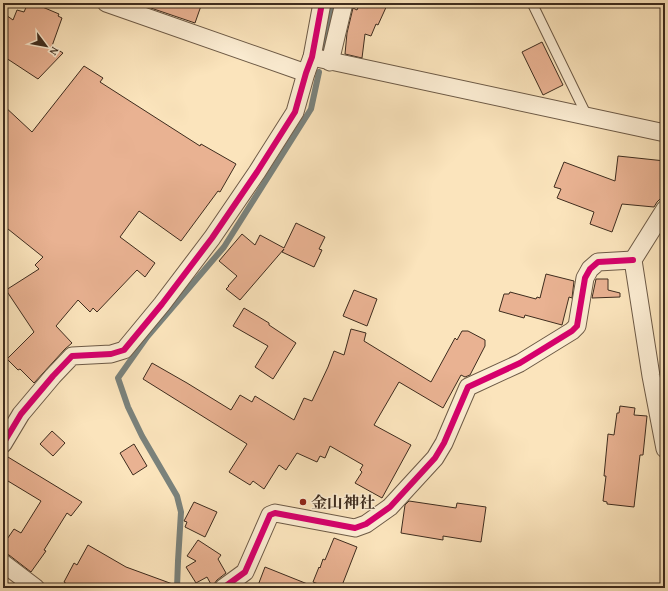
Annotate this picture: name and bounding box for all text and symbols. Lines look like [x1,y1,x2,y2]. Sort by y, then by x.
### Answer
north arrow [26,26,66,66]
text: N [45,44,63,59]
place label: 金山神社 [311,490,375,514]
marker: 金山神社 [298,497,308,507]

